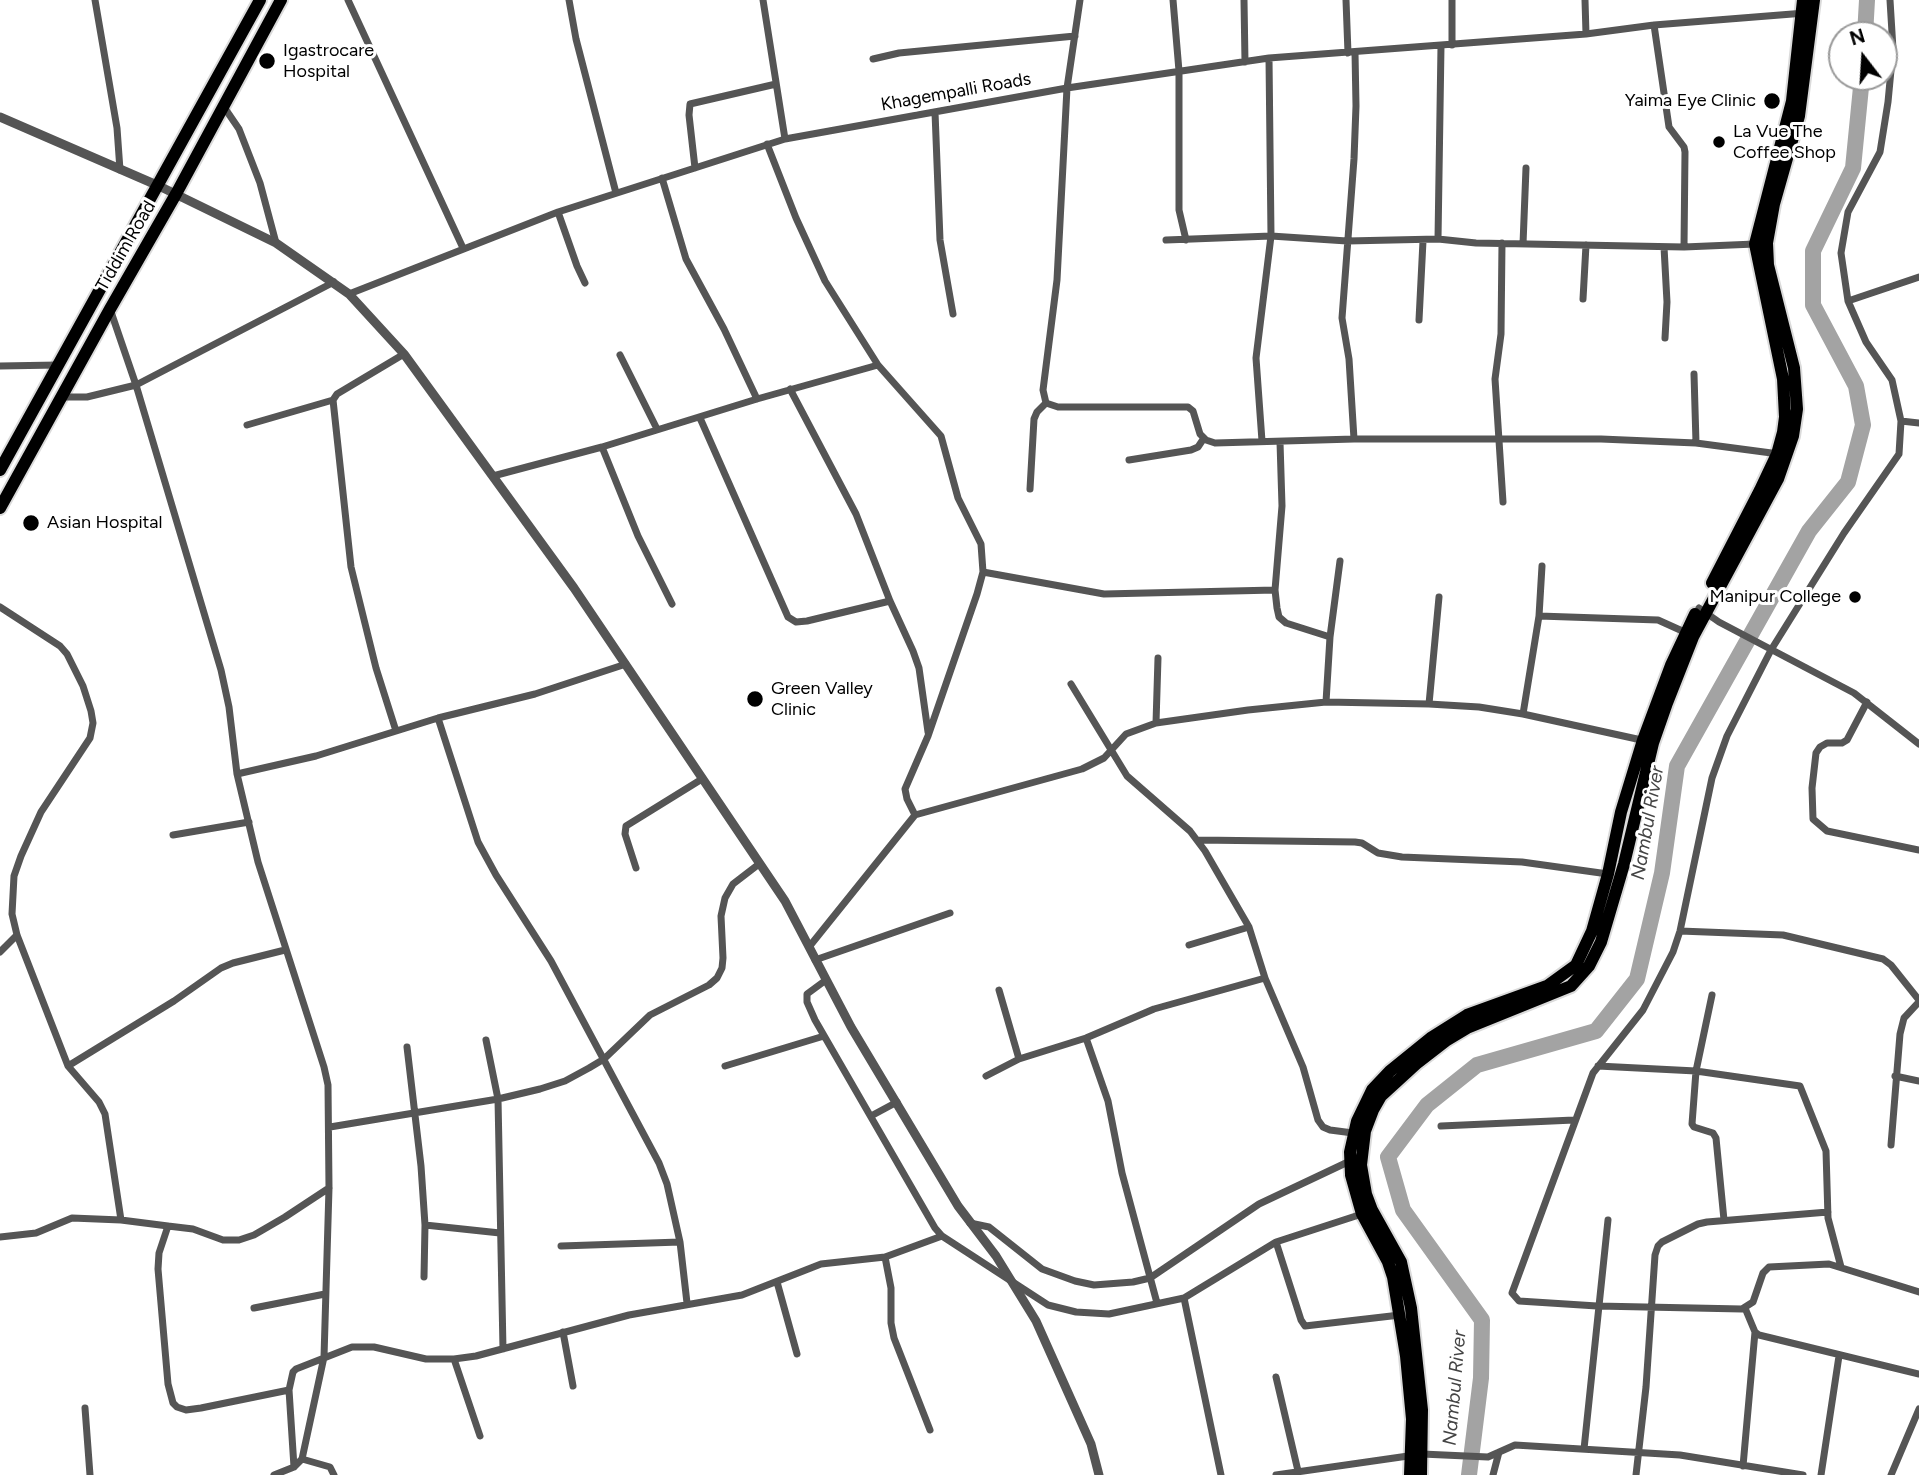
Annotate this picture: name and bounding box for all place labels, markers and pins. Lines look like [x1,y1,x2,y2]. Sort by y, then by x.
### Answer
place label: Igastrocare Hospital [283,40,374,82]
marker: Igastrocare Hospital [257,51,277,71]
place label: Yaima Eye Clinic [1625,90,1756,112]
marker: Yaima Eye Clinic [1762,91,1782,111]
place label: La Vue The Coffee Shop [1733,121,1836,164]
marker: La Vue The Coffee Shop [1711,134,1727,150]
place label: Asian Hospital [47,512,162,534]
marker: Asian Hospital [21,513,41,533]
place label: Manipur College [1710,586,1841,608]
marker: Manipur College [1847,589,1863,605]
place label: Green Valley Clinic [771,678,873,720]
marker: Green Valley Clinic [745,689,765,709]

